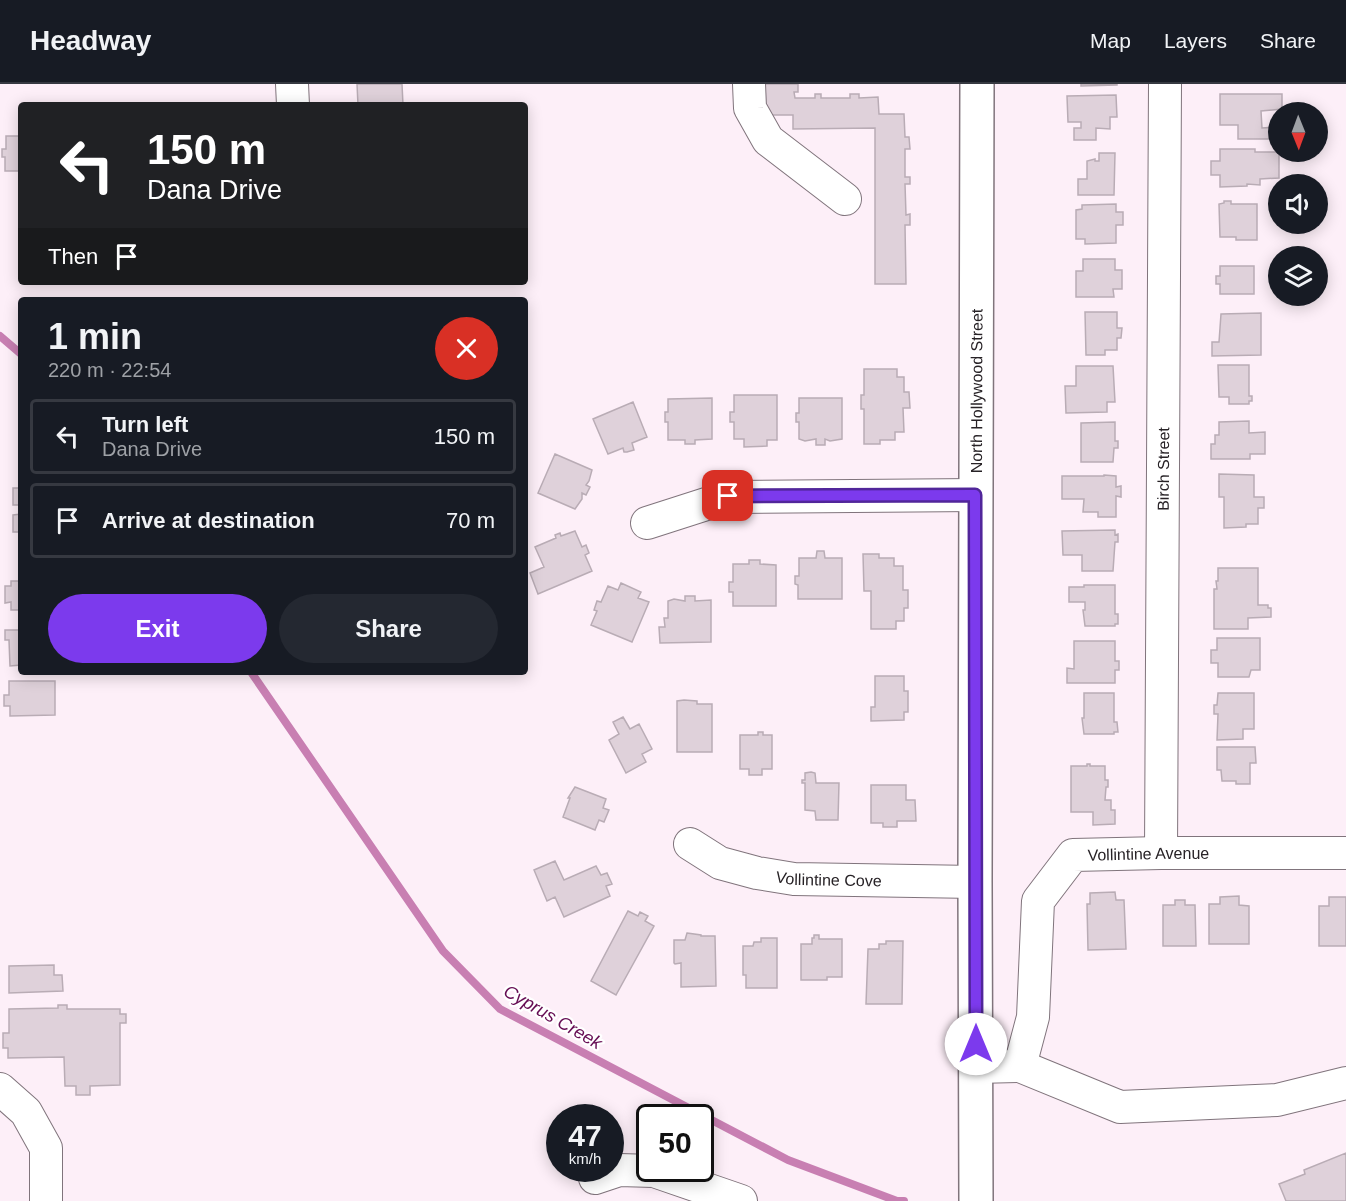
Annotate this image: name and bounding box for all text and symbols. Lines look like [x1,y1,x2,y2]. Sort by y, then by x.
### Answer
text: Headway [30,25,151,56]
text: Map [1090,29,1131,52]
text: Layers [1164,29,1227,52]
text: Share [1260,29,1316,52]
north arrow [1268,102,1328,162]
map controls [1268,102,1328,306]
icon: left [48,126,126,204]
text: 150 m [147,126,266,173]
button: sound [1268,174,1328,234]
text: Dana Drive [147,175,282,205]
icon: arrive [110,240,143,273]
text: Then [48,244,98,269]
button: layers [1268,246,1328,306]
street label: North Hollywood Street [968,308,985,473]
text: 1 min [48,316,142,357]
button: close [435,317,498,380]
text: 220 m · 22:54 [48,359,171,381]
text: Turn left [102,412,188,437]
icon: left [51,420,84,453]
text: 150 m [434,424,495,449]
street label: Birch Street [1154,427,1172,511]
text: Dana Drive [102,438,202,460]
pin [702,470,753,521]
icon: arrive [711,479,744,512]
icon: arrive [51,504,84,537]
text: Arrive at destination [102,508,315,533]
text: 70 m [446,508,495,533]
button: Exit [48,594,267,663]
button: Share [279,594,498,663]
street label: Vollintine Avenue [1087,844,1209,863]
street label: Vollintine Cove [775,868,882,889]
water label: Cyprus Creek [500,981,607,1054]
position arrow [944,1012,1008,1076]
speed limit sign: 50 [636,1104,714,1182]
text: 47 [568,1119,602,1152]
text: km/h [569,1150,601,1167]

